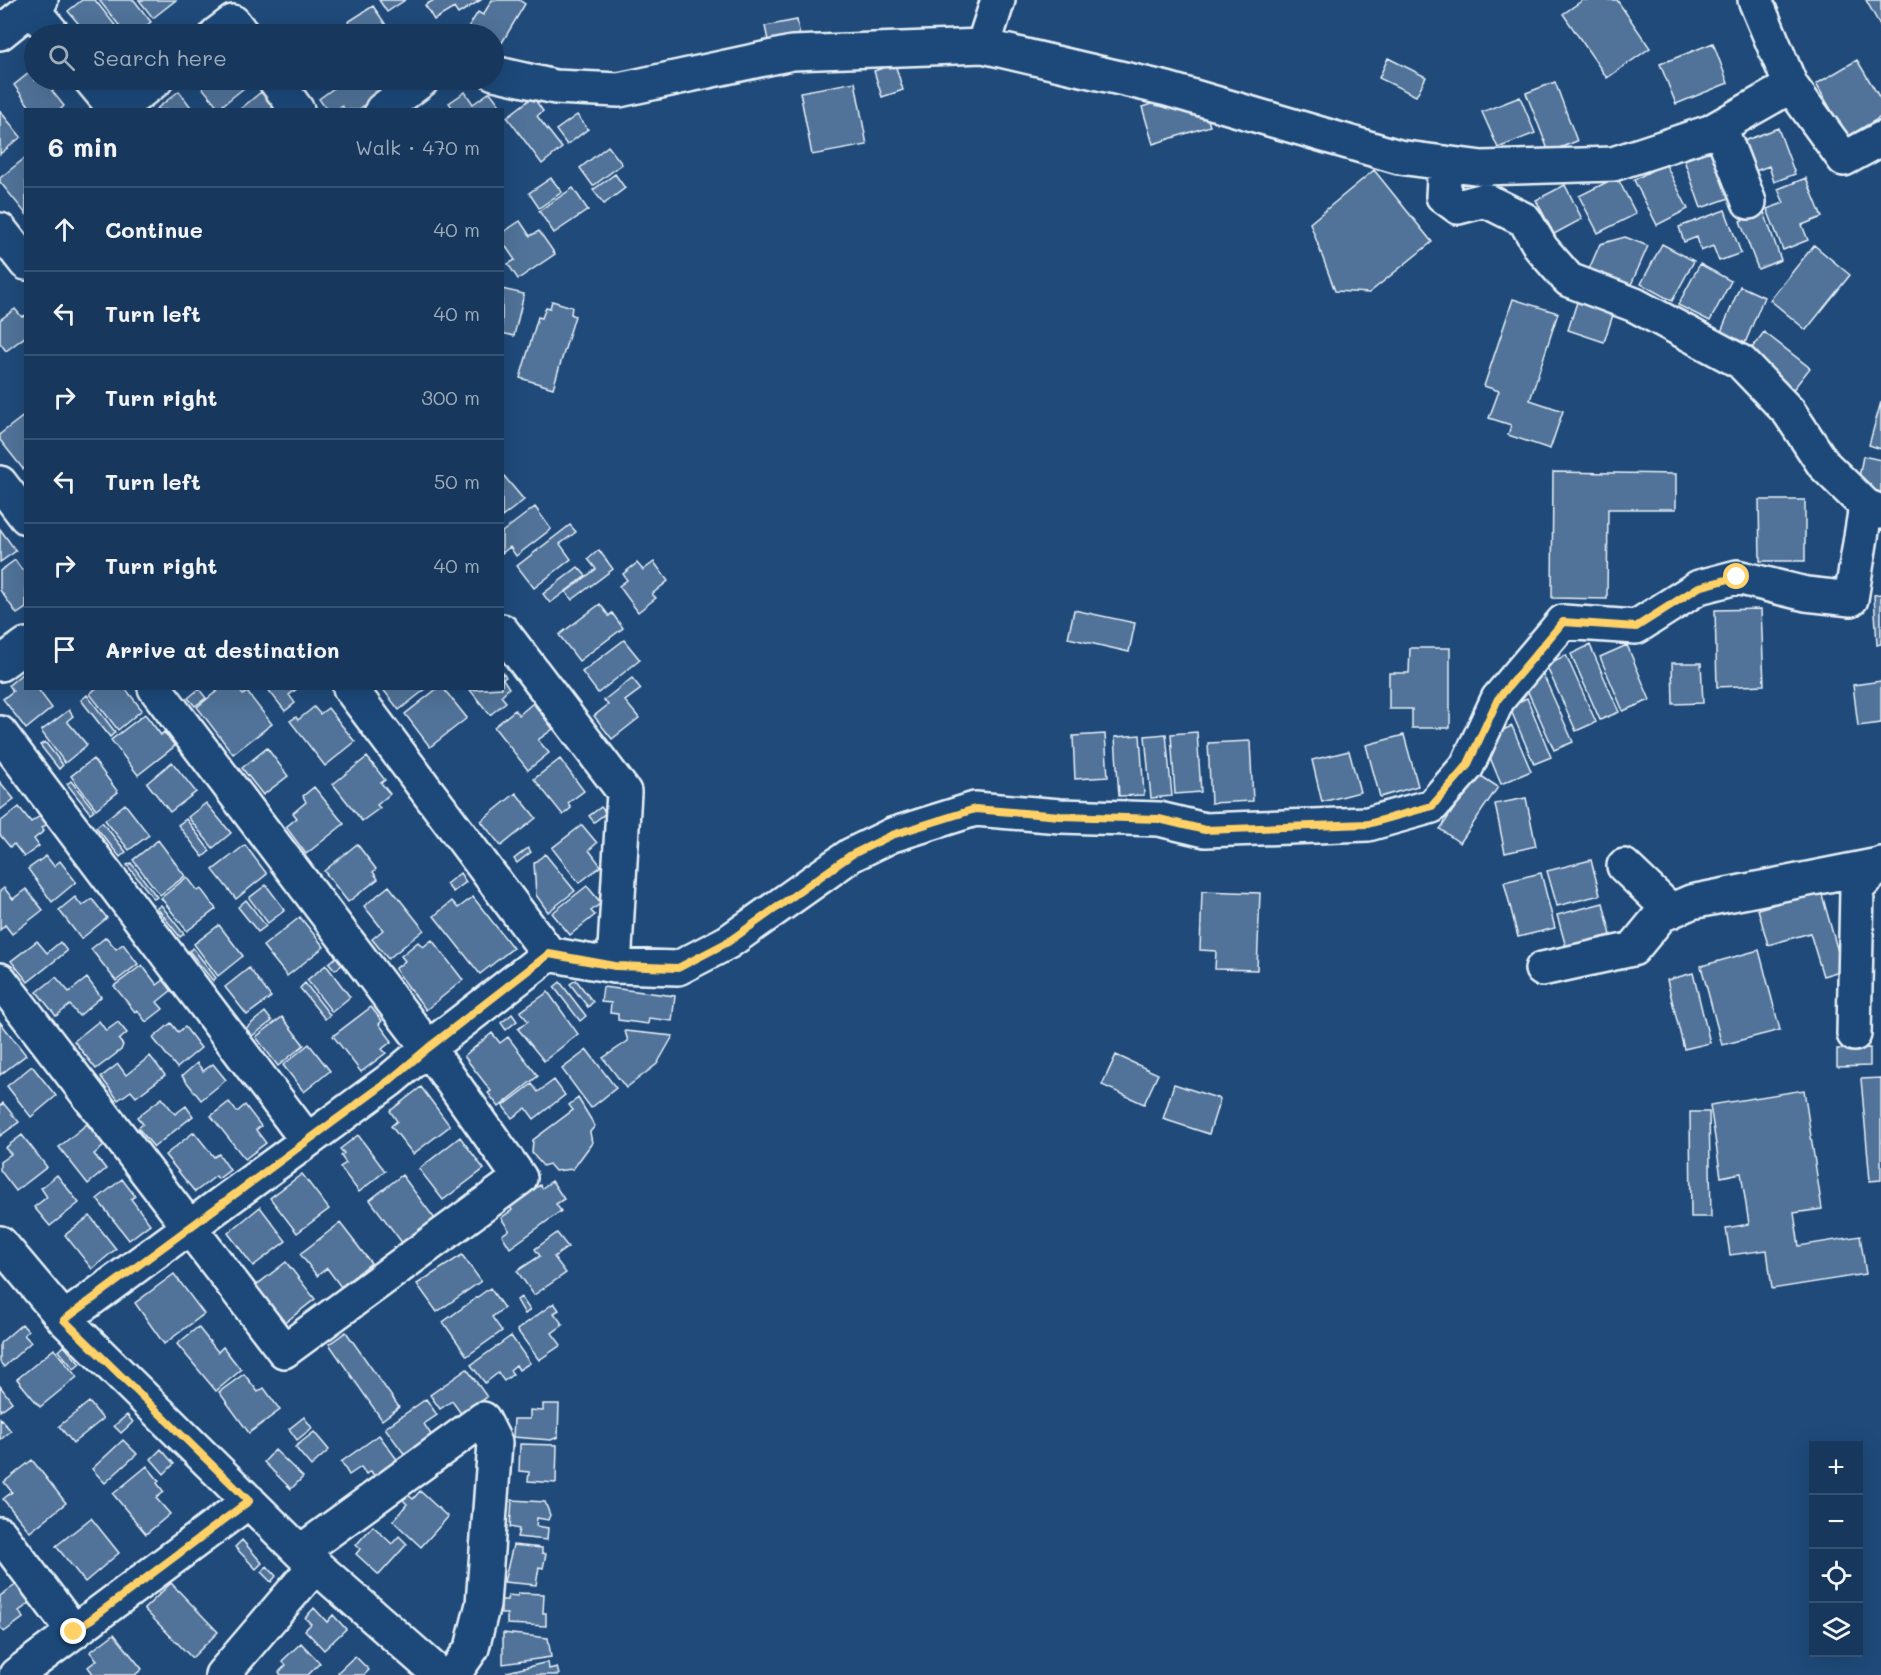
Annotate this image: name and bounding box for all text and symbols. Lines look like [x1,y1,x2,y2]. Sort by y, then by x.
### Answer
search box [24,24,504,90]
icon: search [45,41,78,74]
text: Search here [93,43,227,72]
text: 6 min [48,130,117,164]
text: Walk · 470 m [355,134,480,160]
icon: ahead [48,213,81,246]
text: Continue [105,215,203,244]
text: 40 m [434,216,480,242]
icon: left [48,297,81,330]
text: Turn left [105,299,201,328]
text: 40 m [434,300,480,326]
icon: right [48,381,81,414]
text: Turn right [105,383,217,412]
text: 300 m [421,384,480,410]
icon: left [48,465,81,498]
text: Turn left [105,467,201,496]
text: 50 m [434,468,480,494]
icon: right [48,549,81,582]
text: Turn right [105,551,217,580]
text: 40 m [434,552,480,578]
route start [1723,563,1749,589]
icon: arrive [48,633,81,666]
text: Arrive at destination [105,635,340,664]
map controls [1809,1441,1863,1657]
button: + [1809,1441,1863,1495]
button: − [1809,1495,1863,1549]
button: locate [1809,1549,1863,1603]
button: layers [1809,1603,1863,1657]
route end [60,1618,86,1644]

